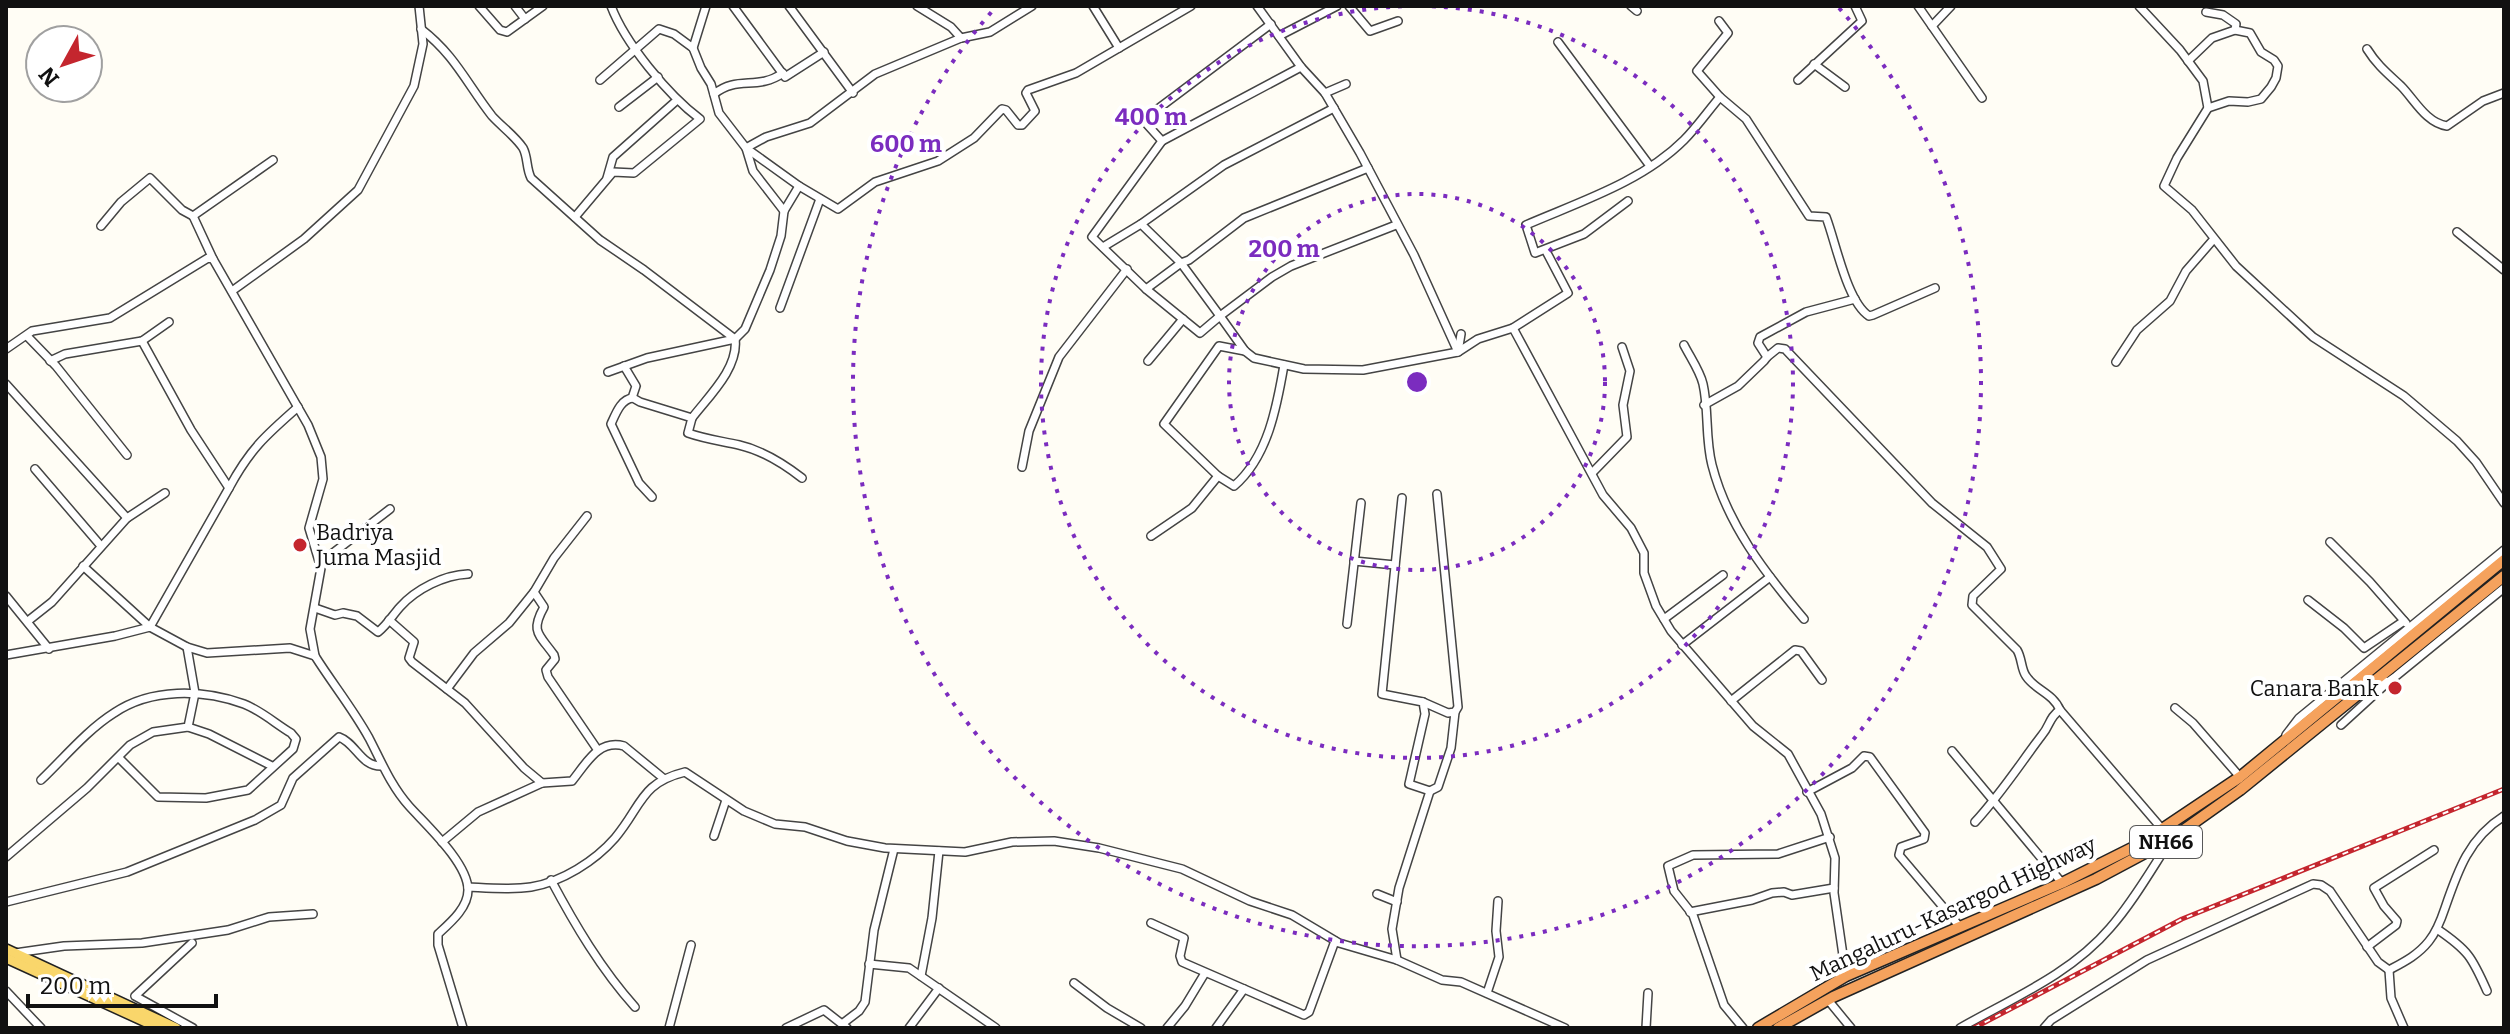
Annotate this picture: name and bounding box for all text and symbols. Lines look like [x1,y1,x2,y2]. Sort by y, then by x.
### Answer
north arrow [24,24,104,104]
text: N [33,61,65,92]
text: 400 m [1115,103,1187,131]
text: 600 m [870,130,942,158]
text: 200 m [1248,235,1320,263]
centre of rings [1403,368,1431,396]
place label: Badriya Juma Masjid [315,519,441,571]
marker: Badriya Juma Masjid [291,536,309,554]
place label: Canara Bank [2250,675,2380,702]
marker: Canara Bank [2386,679,2404,697]
road number: NH66 [2130,826,2202,858]
street label: Mangaluru-Kasargod Highway [1806,831,2101,987]
scale bar [28,958,216,1008]
text: 200 m [40,972,112,1000]

